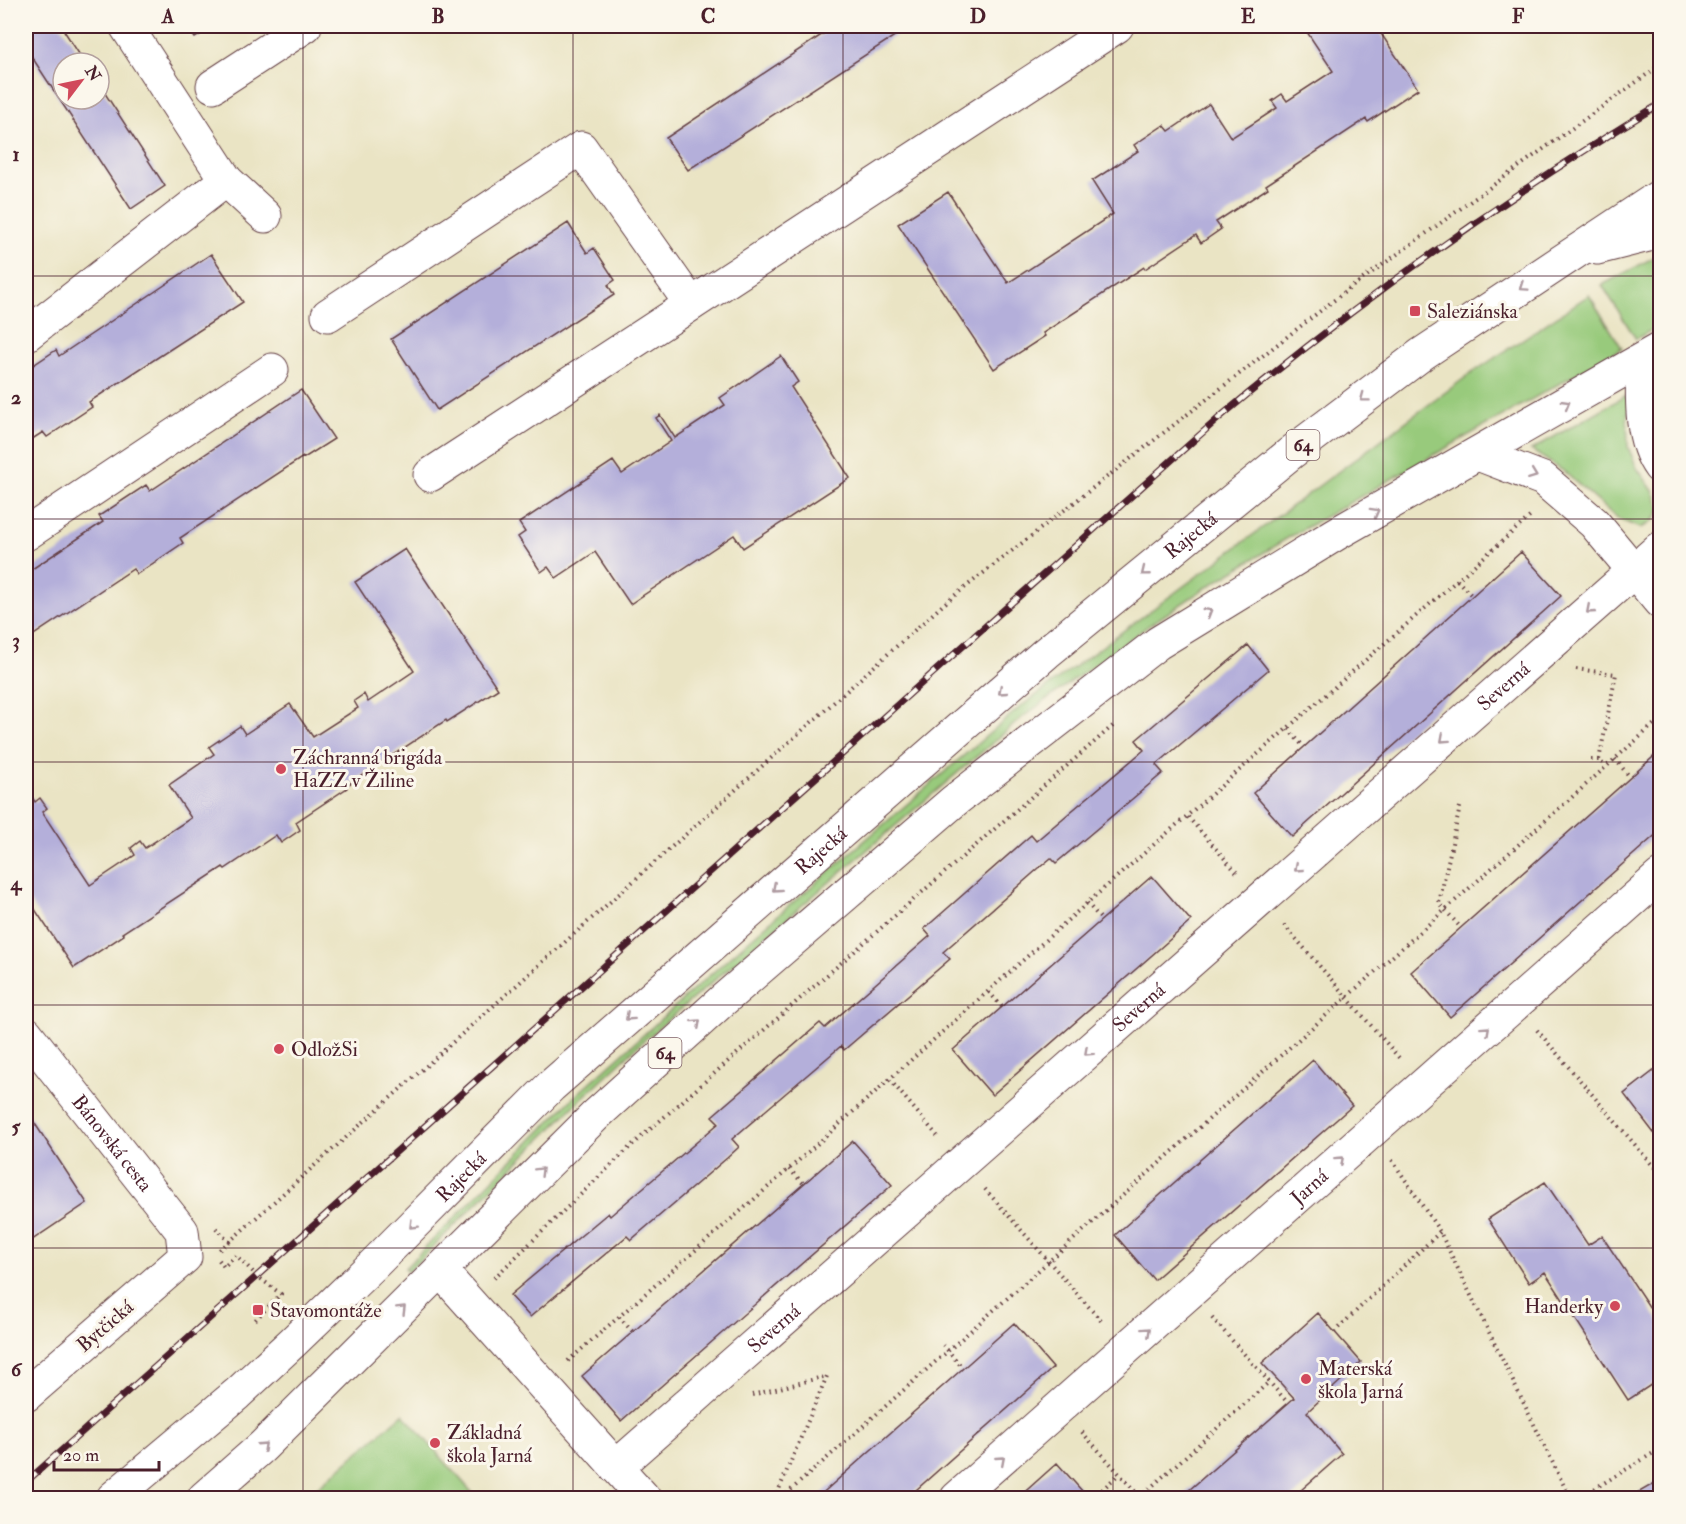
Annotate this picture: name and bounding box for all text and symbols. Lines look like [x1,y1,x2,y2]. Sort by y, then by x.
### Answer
text: A [161,4,175,29]
text: B [431,4,445,29]
text: C [701,4,715,29]
text: D [970,4,986,29]
text: E [1241,4,1256,29]
text: F [1512,4,1525,29]
north arrow [51,51,111,111]
text: N [80,61,106,86]
text: 1 [12,142,20,167]
one-way arrow [1519,279,1529,291]
place label: Saleziánska [1427,299,1519,324]
marker: Saleziánska [1408,304,1422,318]
text: 2 [11,385,21,410]
one-way arrow [1359,391,1370,402]
one-way arrow [1560,400,1570,411]
road number: 64 [1286,430,1320,460]
one-way arrow [1527,467,1538,480]
street label: Rajecká [1159,505,1223,564]
one-way arrow [1369,508,1379,519]
one-way arrow [1141,565,1152,576]
one-way arrow [1586,603,1597,614]
one-way arrow [1202,608,1212,620]
text: 3 [12,628,20,653]
street label: Severná [1472,656,1535,716]
one-way arrow [998,684,1009,695]
one-way arrow [1440,732,1451,743]
place label: Záchranná brigáda HaZZ v Žiline [293,745,443,793]
marker: Záchranná brigáda HaZZ v Žiline [274,762,288,776]
street label: Rajecká [789,820,853,880]
one-way arrow [1293,860,1304,871]
text: 4 [10,871,23,896]
one-way arrow [772,881,783,892]
street label: Severná [1107,977,1171,1037]
one-way arrow [626,1010,636,1021]
one-way arrow [691,1019,701,1030]
one-way arrow [1479,1026,1490,1037]
place label: OdložSi [291,1037,358,1062]
road number: 64 [648,1038,682,1068]
marker: OdložSi [272,1042,286,1056]
one-way arrow [1084,1045,1095,1056]
street label: Bánovská cesta [67,1089,159,1197]
text: 5 [12,1114,22,1139]
street label: Rajecká [430,1145,492,1207]
one-way arrow [1333,1156,1344,1167]
street label: Jarná [1284,1163,1334,1210]
one-way arrow [532,1167,543,1178]
one-way arrow [410,1217,421,1228]
street label: Bytčická [71,1294,139,1357]
place label: Handerky [1524,1294,1604,1319]
place label: Stavomontáže [270,1298,382,1323]
street label: Severná [742,1298,806,1358]
marker: Handerky [1608,1299,1622,1313]
marker: Stavomontáže [251,1303,265,1317]
one-way arrow [394,1305,405,1316]
one-way arrow [1140,1327,1151,1338]
place label: Materská škola Jarná [1318,1356,1404,1404]
text: 6 [11,1357,23,1382]
marker: Materská škola Jarná [1299,1372,1313,1386]
place label: Základná škola Jarná [447,1420,533,1468]
scale bar [54,1434,159,1472]
marker: Základná škola Jarná [428,1436,442,1450]
one-way arrow [256,1442,267,1453]
text: 20 m [63,1444,99,1467]
one-way arrow [994,1456,1005,1467]

